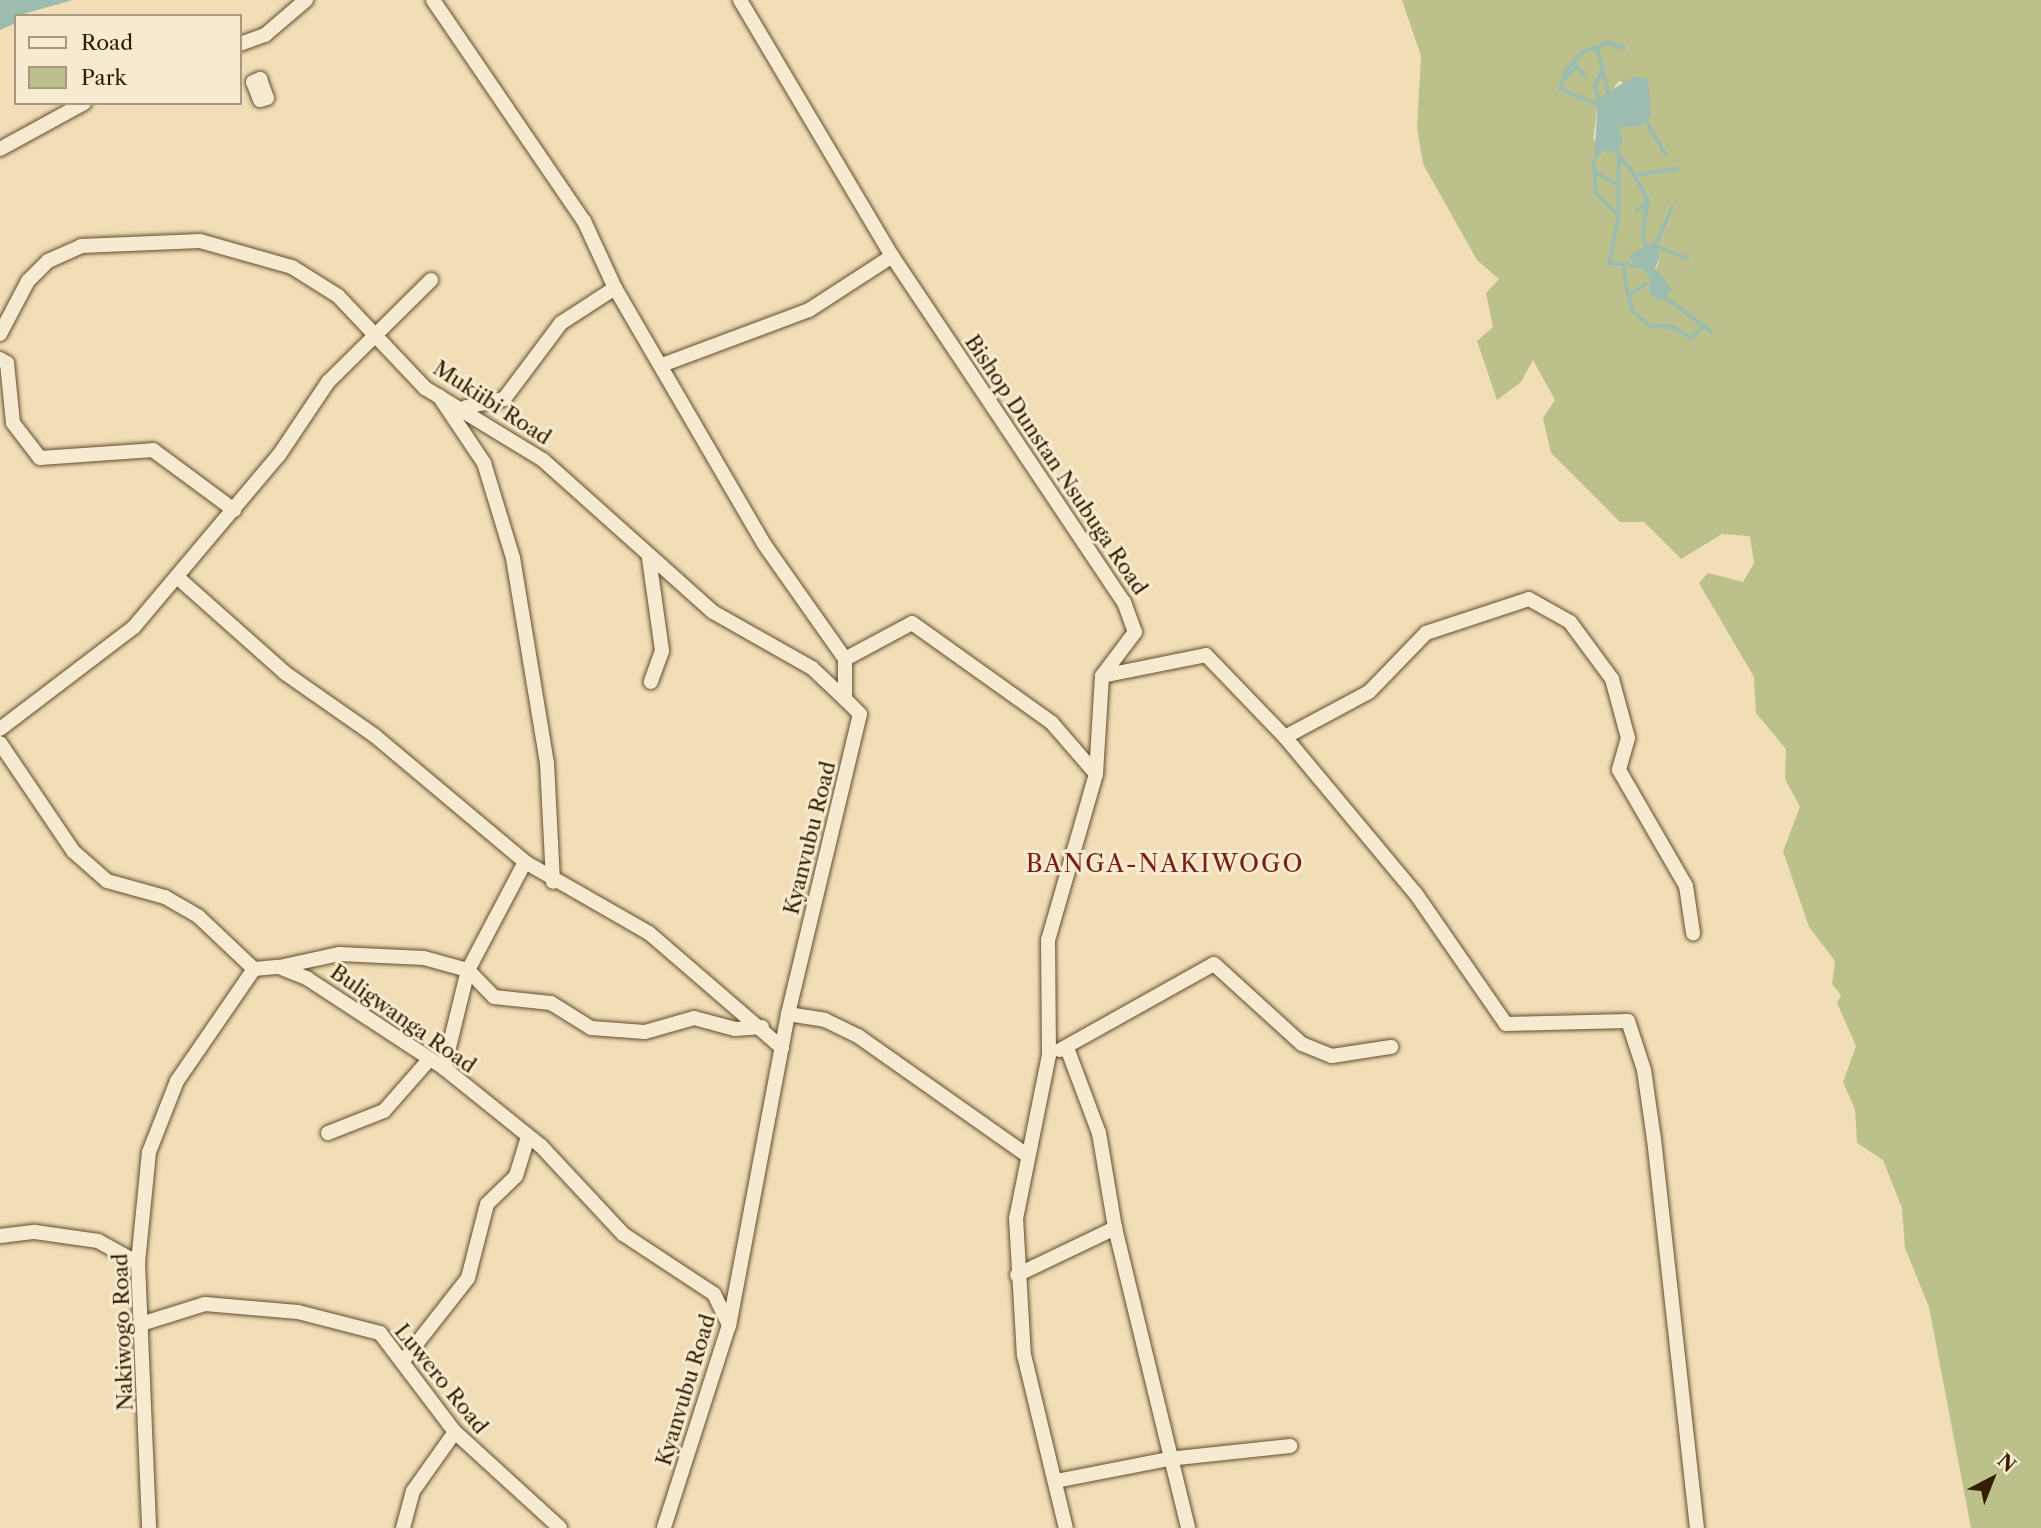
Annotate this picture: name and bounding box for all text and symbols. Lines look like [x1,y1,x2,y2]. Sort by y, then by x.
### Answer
legend [14,14,242,105]
text: Road [81,30,133,55]
text: Park [81,65,127,90]
street label: Bishop Dunstan Nsubuga Road [959,330,1153,600]
street label: Mukiibi Road [428,356,556,450]
street label: Kyanvubu Road [779,759,841,917]
district label: BANGA-NAKIWOGO [1027,850,1303,878]
street label: Buligwanga Road [325,959,481,1079]
street label: Nakiwogo Road [108,1253,138,1411]
street label: Kyanvubu Road [651,1311,721,1469]
street label: Luwero Road [389,1319,493,1439]
north arrow [1957,1444,2027,1514]
text: N [1993,1449,2020,1477]

